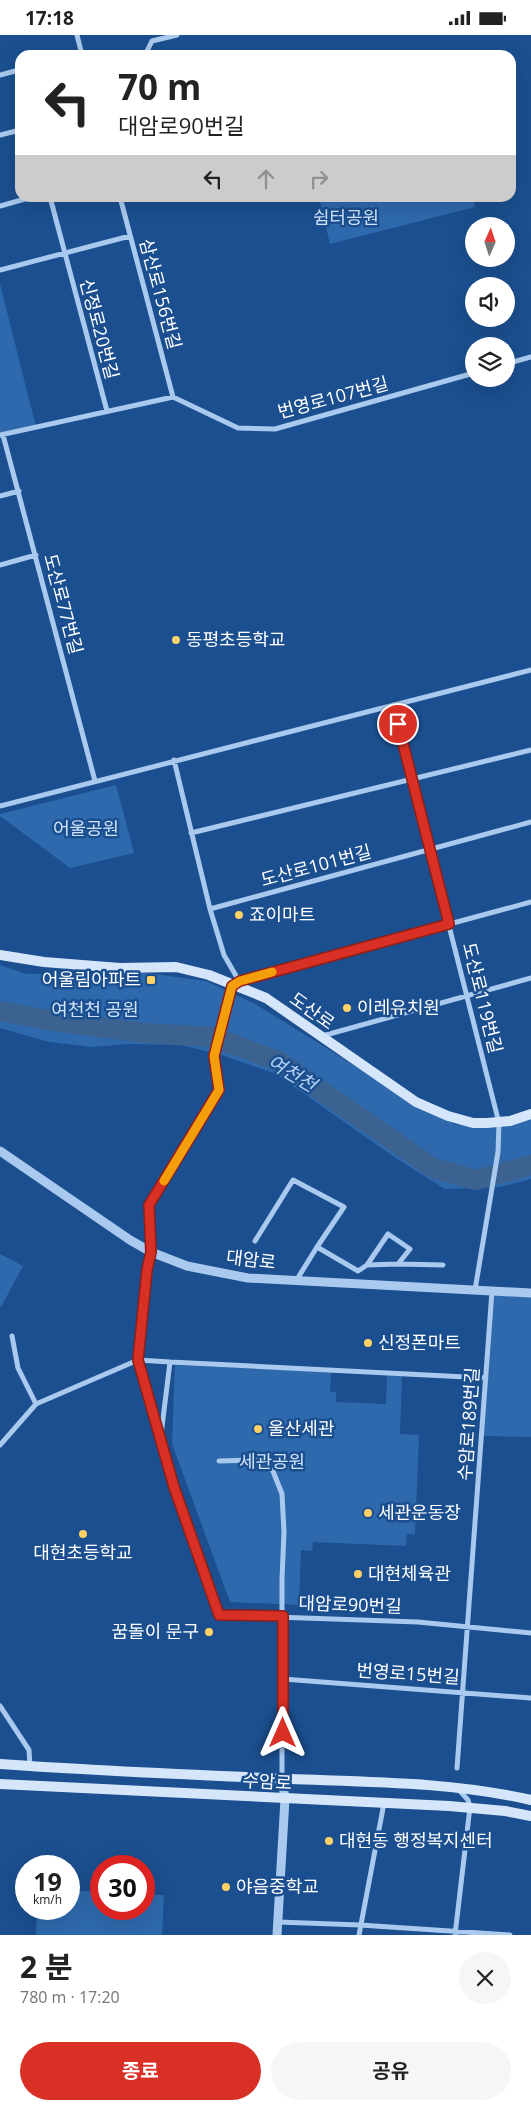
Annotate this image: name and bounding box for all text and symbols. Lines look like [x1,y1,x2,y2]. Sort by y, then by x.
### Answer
text: 17:18 [25,5,74,31]
text: 70 m [118,63,201,110]
icon: left [35,70,100,135]
text: 대암로90번길 [118,110,244,140]
icon: left [199,165,227,193]
icon: ahead [252,165,280,193]
icon: right [305,165,333,193]
park label: 쉼터공원 [313,205,379,229]
north arrow [465,217,515,267]
map controls [465,217,515,387]
street label: 삼산로156번길 [135,236,187,352]
street label: 신정로20번길 [75,276,125,382]
button: sound [465,277,515,327]
button: layers [465,337,515,387]
street label: 번영로107번길 [275,371,391,423]
street label: 도산로77번길 [39,551,89,657]
place label: 동평초등학교 [186,627,285,651]
marker: 동평초등학교 [170,634,182,646]
pin [377,703,419,745]
icon: arrive [384,710,412,738]
park label: 어울공원 [53,816,119,840]
street label: 도산로101번길 [258,839,374,891]
place label: 죠이마트 [249,902,315,926]
marker: 죠이마트 [233,909,245,921]
street label: 도산로119번길 [458,940,508,1056]
place label: 어울림아파트 [42,967,141,991]
marker: 어울림아파트 [145,974,157,986]
street label: 도산로 [285,986,340,1034]
place label: 이레유치원 [357,995,440,1019]
park label: 여천천 공원 [51,997,139,1021]
marker: 이레유치원 [341,1002,353,1014]
water label: 여천천 [263,1048,322,1098]
street label: 대암로 [225,1244,277,1274]
place label: 신정폰마트 [378,1330,461,1354]
marker: 신정폰마트 [362,1337,374,1349]
street label: 수암로189번길 [452,1366,484,1481]
place label: 울산세관 [268,1416,335,1440]
marker: 울산세관 [252,1423,264,1435]
park label: 세관공원 [239,1449,305,1473]
place label: 세관운동장 [378,1500,461,1524]
marker: 세관운동장 [362,1507,374,1519]
marker: 대현초등학교 [77,1528,89,1540]
place label: 대현초등학교 [33,1540,133,1564]
place label: 대현체육관 [368,1561,451,1585]
marker: 대현체육관 [352,1568,364,1580]
street label: 대암로90번길 [298,1590,402,1618]
place label: 꿈돌이 문구 [112,1619,199,1643]
marker: 꿈돌이 문구 [203,1626,215,1638]
street label: 번영로15번길 [356,1657,460,1689]
position arrow [256,1706,308,1758]
street label: 수암로 [242,1768,292,1794]
place label: 대현동 행정복지센터 [339,1828,493,1852]
marker: 대현동 행정복지센터 [323,1835,335,1847]
speed limit sign: 30 [90,1855,155,1920]
text: 19 [33,1864,62,1898]
place label: 야음중학교 [236,1874,319,1898]
marker: 야음중학교 [220,1881,232,1893]
text: km/h [33,1891,62,1908]
text: 2 분 [20,1946,73,1987]
button: close [459,1952,511,2004]
text: 780 m · 17:20 [20,1986,120,2008]
button: 종료 [20,2042,261,2100]
button: 공유 [271,2042,511,2100]

